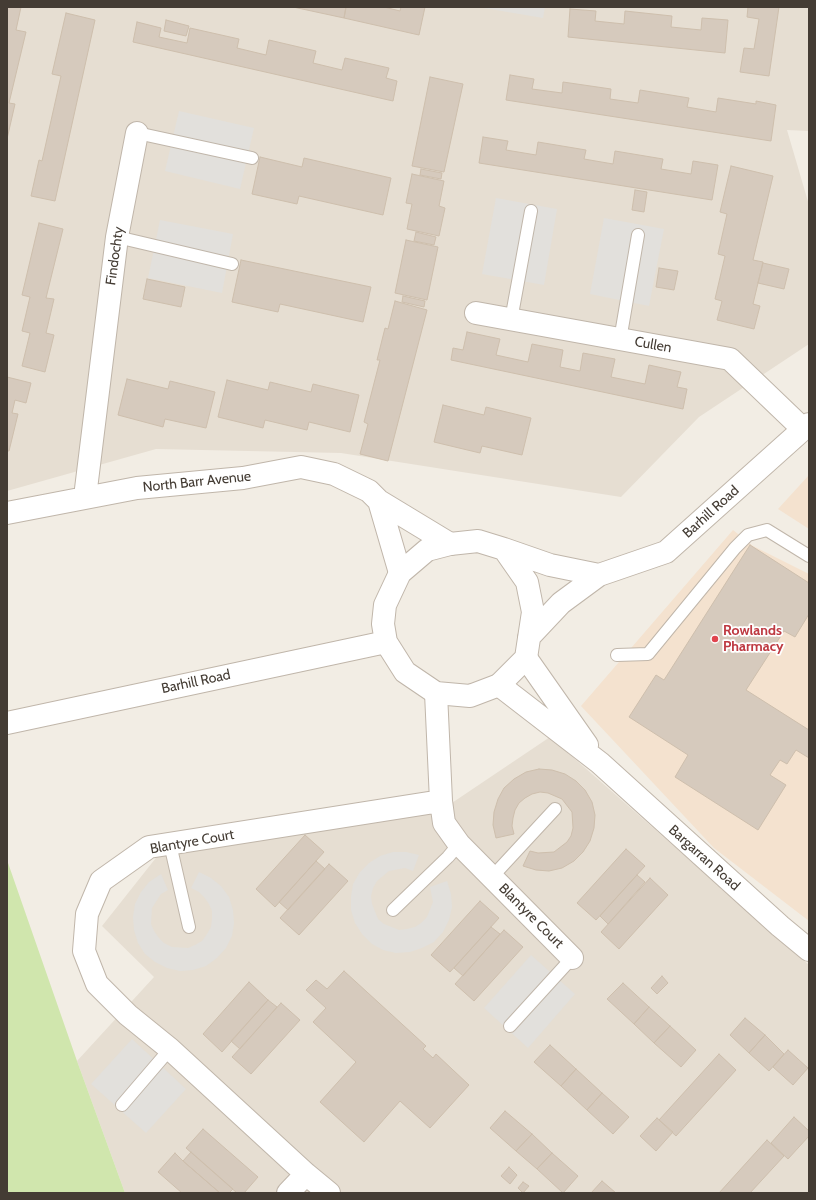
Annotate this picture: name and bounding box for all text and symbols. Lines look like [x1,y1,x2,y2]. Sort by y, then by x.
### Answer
street label: Findochty [103,226,127,286]
street label: Cullen [633,333,673,357]
street label: North Barr Avenue [142,468,252,496]
street label: Barhill Road [679,482,743,542]
place label: Rowlands Pharmacy [723,623,784,656]
marker: Rowlands Pharmacy [710,634,720,644]
street label: Barhill Road [160,666,232,698]
street label: Bargarran Road [665,822,743,894]
street label: Blantyre Court [149,826,235,858]
street label: Blantyre Court [495,880,567,952]

